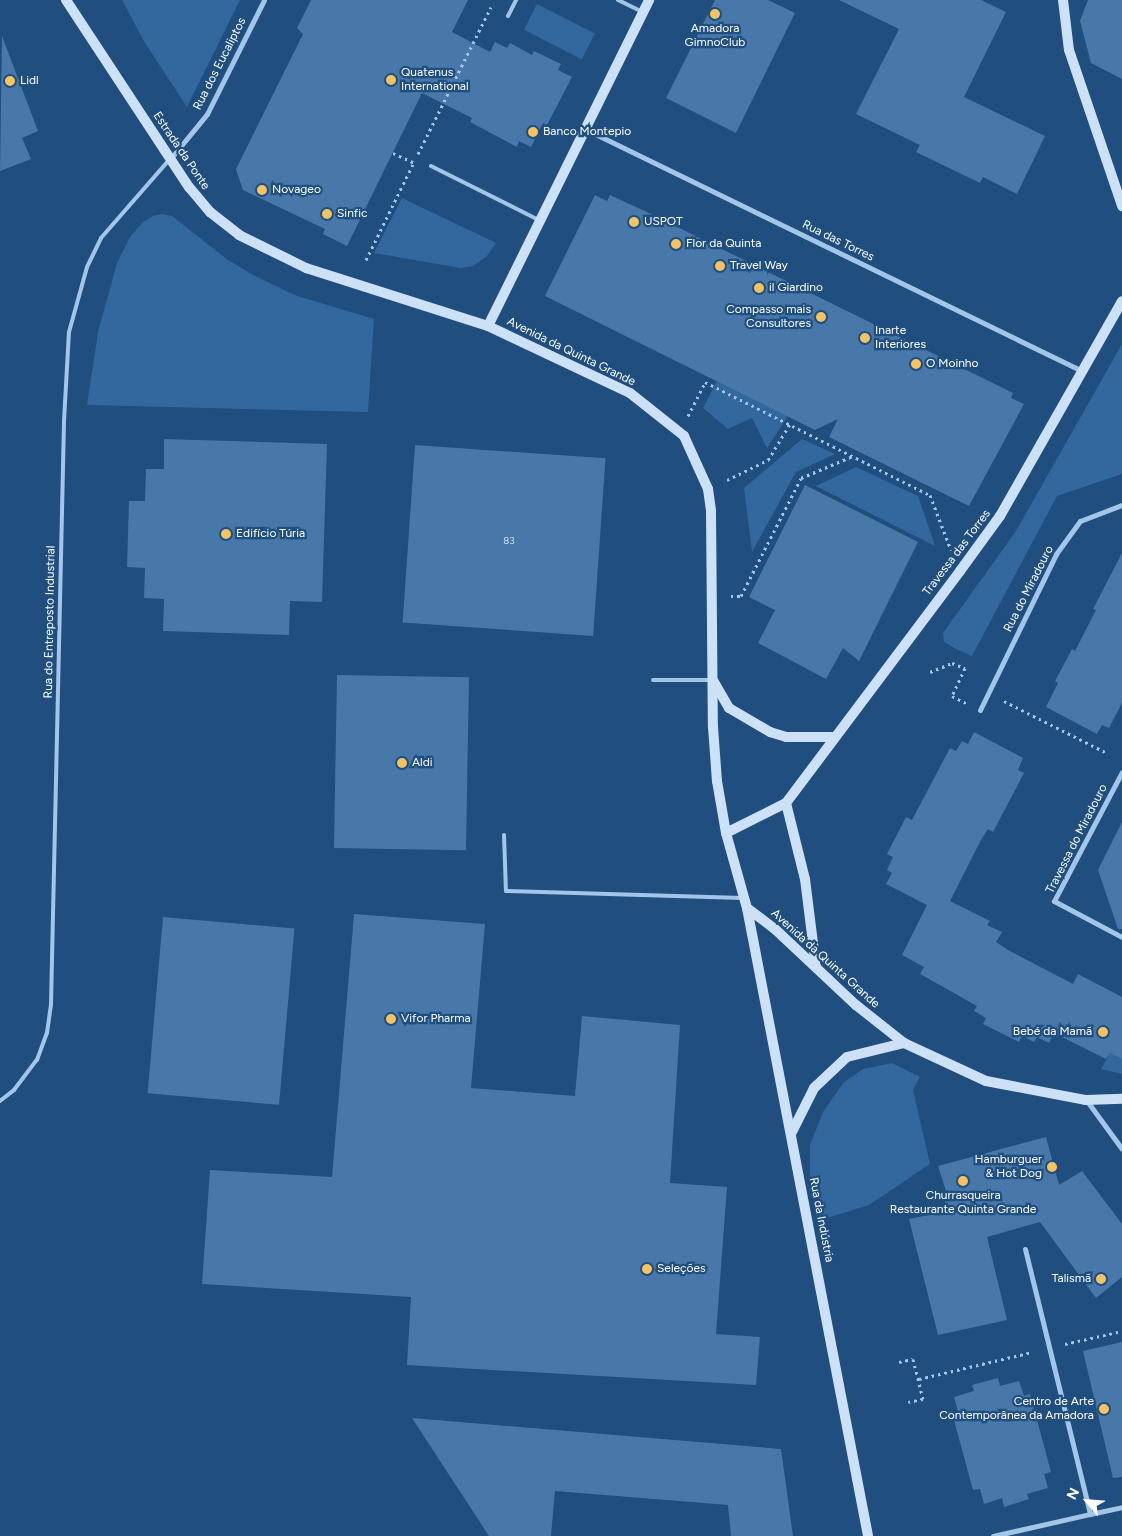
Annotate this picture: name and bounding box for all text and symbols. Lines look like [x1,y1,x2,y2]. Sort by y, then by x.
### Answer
marker: Amadora GimnoClub [709,8,721,20]
street label: Rua dos Eucaliptos [190,15,250,113]
place label: Amadora GimnoClub [685,22,745,50]
place label: Quatenus International [401,66,469,94]
place label: Lidl [20,74,39,88]
marker: Quatenus International [385,74,397,86]
marker: Lidl [4,75,16,87]
street label: Estrada da Ponte [150,109,212,193]
place label: Banco Montepio [543,125,631,139]
marker: Banco Montepio [527,126,539,138]
place label: Novageo [272,183,321,197]
marker: Novageo [256,184,268,196]
place label: Sinfic [337,207,368,221]
marker: Sinfic [321,208,333,220]
place label: USPOT [644,215,683,229]
marker: USPOT [628,216,640,228]
street label: Rua das Torres [800,217,876,265]
place label: Flor da Quinta [686,237,761,251]
marker: Flor da Quinta [670,238,682,250]
place label: Travel Way [730,259,788,273]
marker: Travel Way [714,260,726,272]
place label: il Giardino [769,281,823,295]
marker: il Giardino [753,282,765,294]
place label: Compasso mais Consultores [726,303,811,331]
marker: Compasso mais Consultores [815,311,827,323]
street label: Avenida da Quinta Grande [504,315,638,389]
place label: Inarte Interiores [875,324,926,352]
marker: Inarte Interiores [859,332,871,344]
place label: O Moinho [926,357,979,371]
marker: O Moinho [910,358,922,370]
street label: Travessa das Torres [920,507,994,599]
place label: Edifício Túria [236,527,305,541]
marker: Edifício Túria [220,528,232,540]
house number: 83 [503,535,515,547]
street label: Rua do Miradouro [1001,543,1057,635]
street label: Rua do Entreposto Industrial [41,546,59,698]
place label: Aldi [412,756,433,770]
marker: Aldi [396,757,408,769]
street label: Travessa do Miradouro [1043,782,1111,896]
street label: Avenida da Quinta Grande [768,906,882,1012]
place label: Vifor Pharma [401,1012,471,1026]
marker: Vifor Pharma [385,1013,397,1025]
place label: Bebé da Mamã [1013,1025,1092,1039]
marker: Bebé da Mamã [1096,1025,1110,1039]
place label: Hamburguer & Hot Dog [975,1153,1042,1181]
marker: Hamburguer & Hot Dog [1046,1161,1058,1173]
marker: Churrasqueira Restaurante Quinta Grande [957,1175,969,1187]
street label: Rua da Indústria [806,1176,836,1264]
place label: Churrasqueira Restaurante Quinta Grande [890,1189,1036,1217]
place label: Seleções [657,1262,706,1276]
marker: Seleções [641,1263,653,1275]
place label: Talismã [1052,1272,1091,1286]
marker: Talismã [1095,1273,1107,1285]
place label: Centro de Arte Contemporânea da Amadora [939,1395,1094,1423]
marker: Centro de Arte Contemporânea da Amadora [1098,1403,1110,1415]
north arrow [1062,1476,1112,1526]
text: N [1063,1485,1083,1503]

